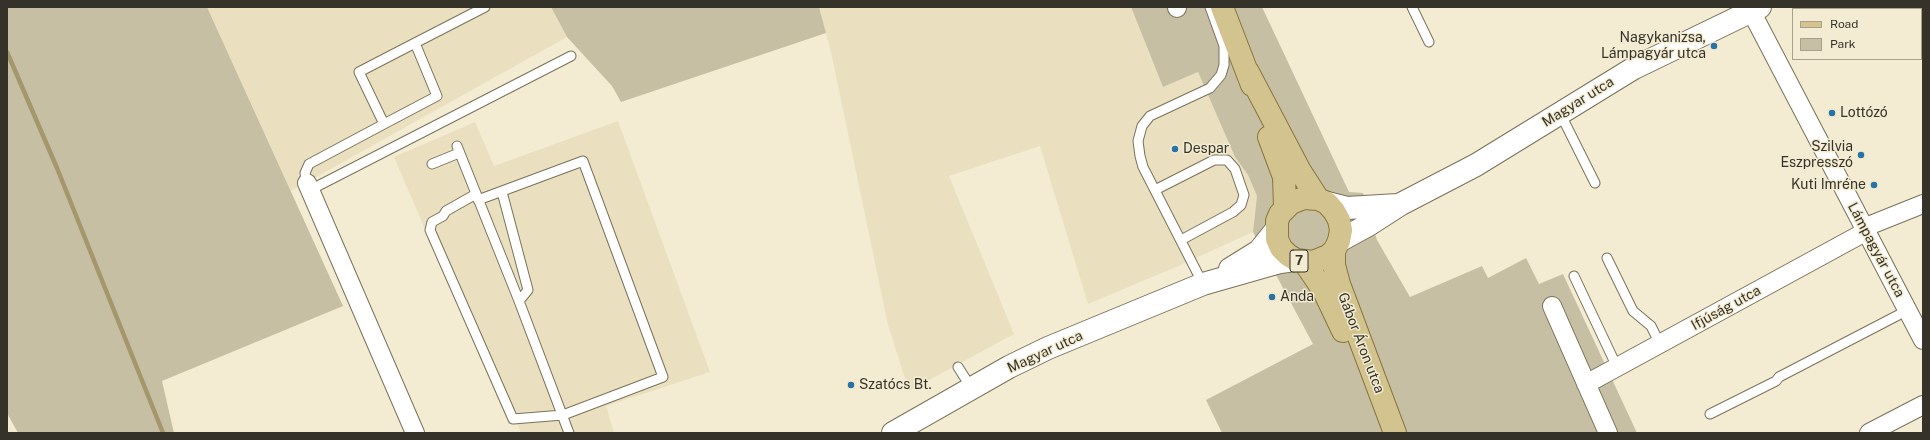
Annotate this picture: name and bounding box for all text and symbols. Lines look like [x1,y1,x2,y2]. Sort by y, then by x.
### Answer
legend [1792,8,1922,60]
text: Road [1830,17,1858,31]
place label: Nagykanizsa, Lámpagyár utca [1601,30,1706,62]
text: Park [1830,37,1856,51]
marker: Nagykanizsa, Lámpagyár utca [1709,41,1719,51]
street label: Magyar utca [1539,73,1617,131]
place label: Lottózó [1840,105,1888,121]
marker: Lottózó [1827,108,1837,118]
place label: Szilvia Eszpresszó [1780,139,1853,172]
place label: Despar [1183,141,1229,157]
marker: Despar [1170,144,1180,154]
marker: Szilvia Eszpresszó [1856,150,1866,160]
place label: Kuti Imréne [1791,177,1866,193]
marker: Kuti Imréne [1869,180,1879,190]
street label: Lámpagyár utca [1844,200,1908,300]
road number: 7 [1290,250,1308,272]
street label: Ifjúság utca [1688,282,1764,334]
place label: Anda [1280,289,1314,305]
street label: Gábor Áron utca [1334,290,1388,396]
marker: Anda [1267,292,1277,302]
street label: Magyar utca [1005,327,1085,377]
place label: Szatócs Bt. [859,377,932,393]
marker: Szatócs Bt. [846,380,856,390]

